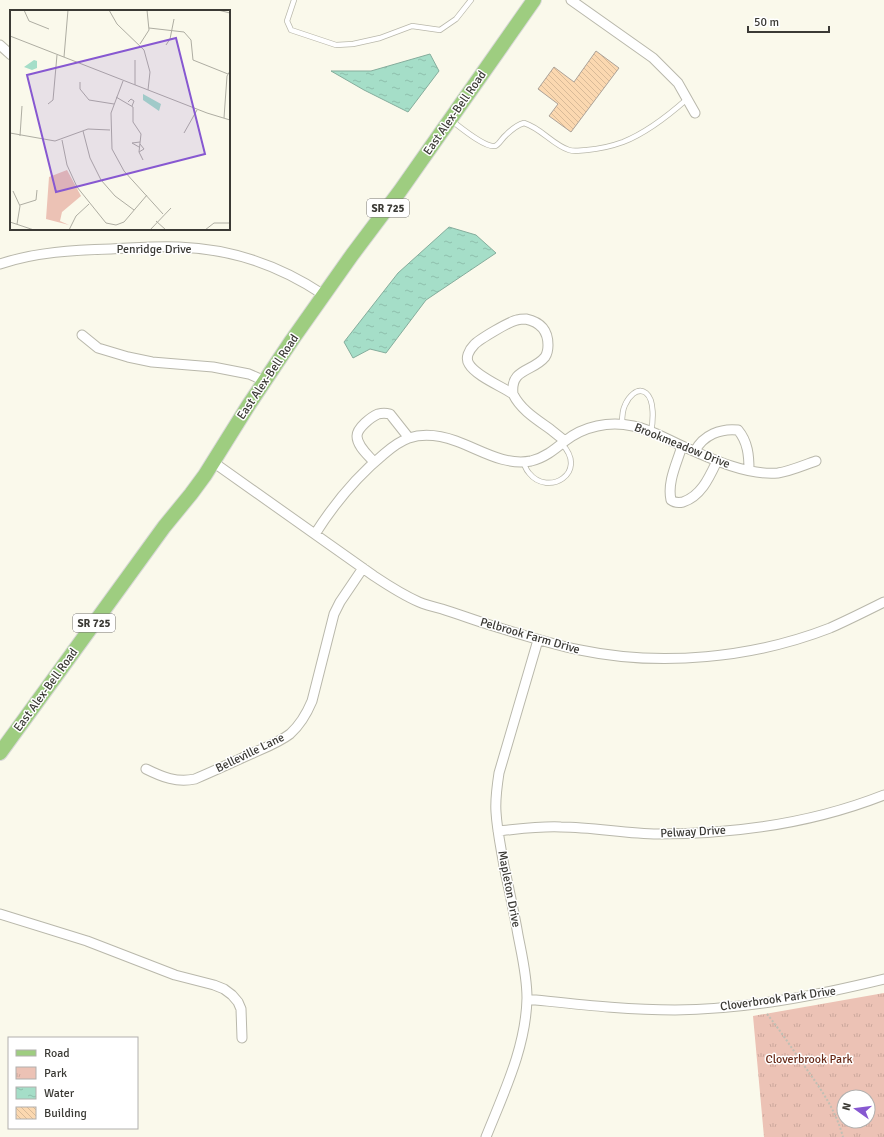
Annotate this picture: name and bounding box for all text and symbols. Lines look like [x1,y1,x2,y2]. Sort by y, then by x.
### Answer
scale bar [748,8,829,34]
inset map [10,10,230,230]
text: 50 m [754,15,779,30]
street label: East Alex-Bell Road [420,68,490,158]
road number: SR 725 [367,199,409,217]
street label: Penridge Drive [116,242,192,257]
street label: East Alex-Bell Road [234,332,302,422]
street label: Brookmeadow Drive [632,420,732,472]
road number: SR 725 [73,614,115,632]
street label: Pelbrook Farm Drive [478,615,582,657]
street label: East Alex-Bell Road [11,645,81,735]
street label: Belleville Lane [213,730,287,776]
street label: Pelway Drive [660,823,726,841]
street label: Mapleton Drive [494,849,524,929]
street label: Cloverbrook Park Drive [719,983,837,1015]
legend [8,1037,138,1129]
text: Road [44,1046,70,1061]
park label: Cloverbrook Park [765,1052,853,1067]
text: Park [44,1066,67,1081]
text: Water [44,1086,75,1101]
north arrow [836,1089,876,1129]
text: N [840,1101,854,1112]
text: Building [44,1106,87,1121]

